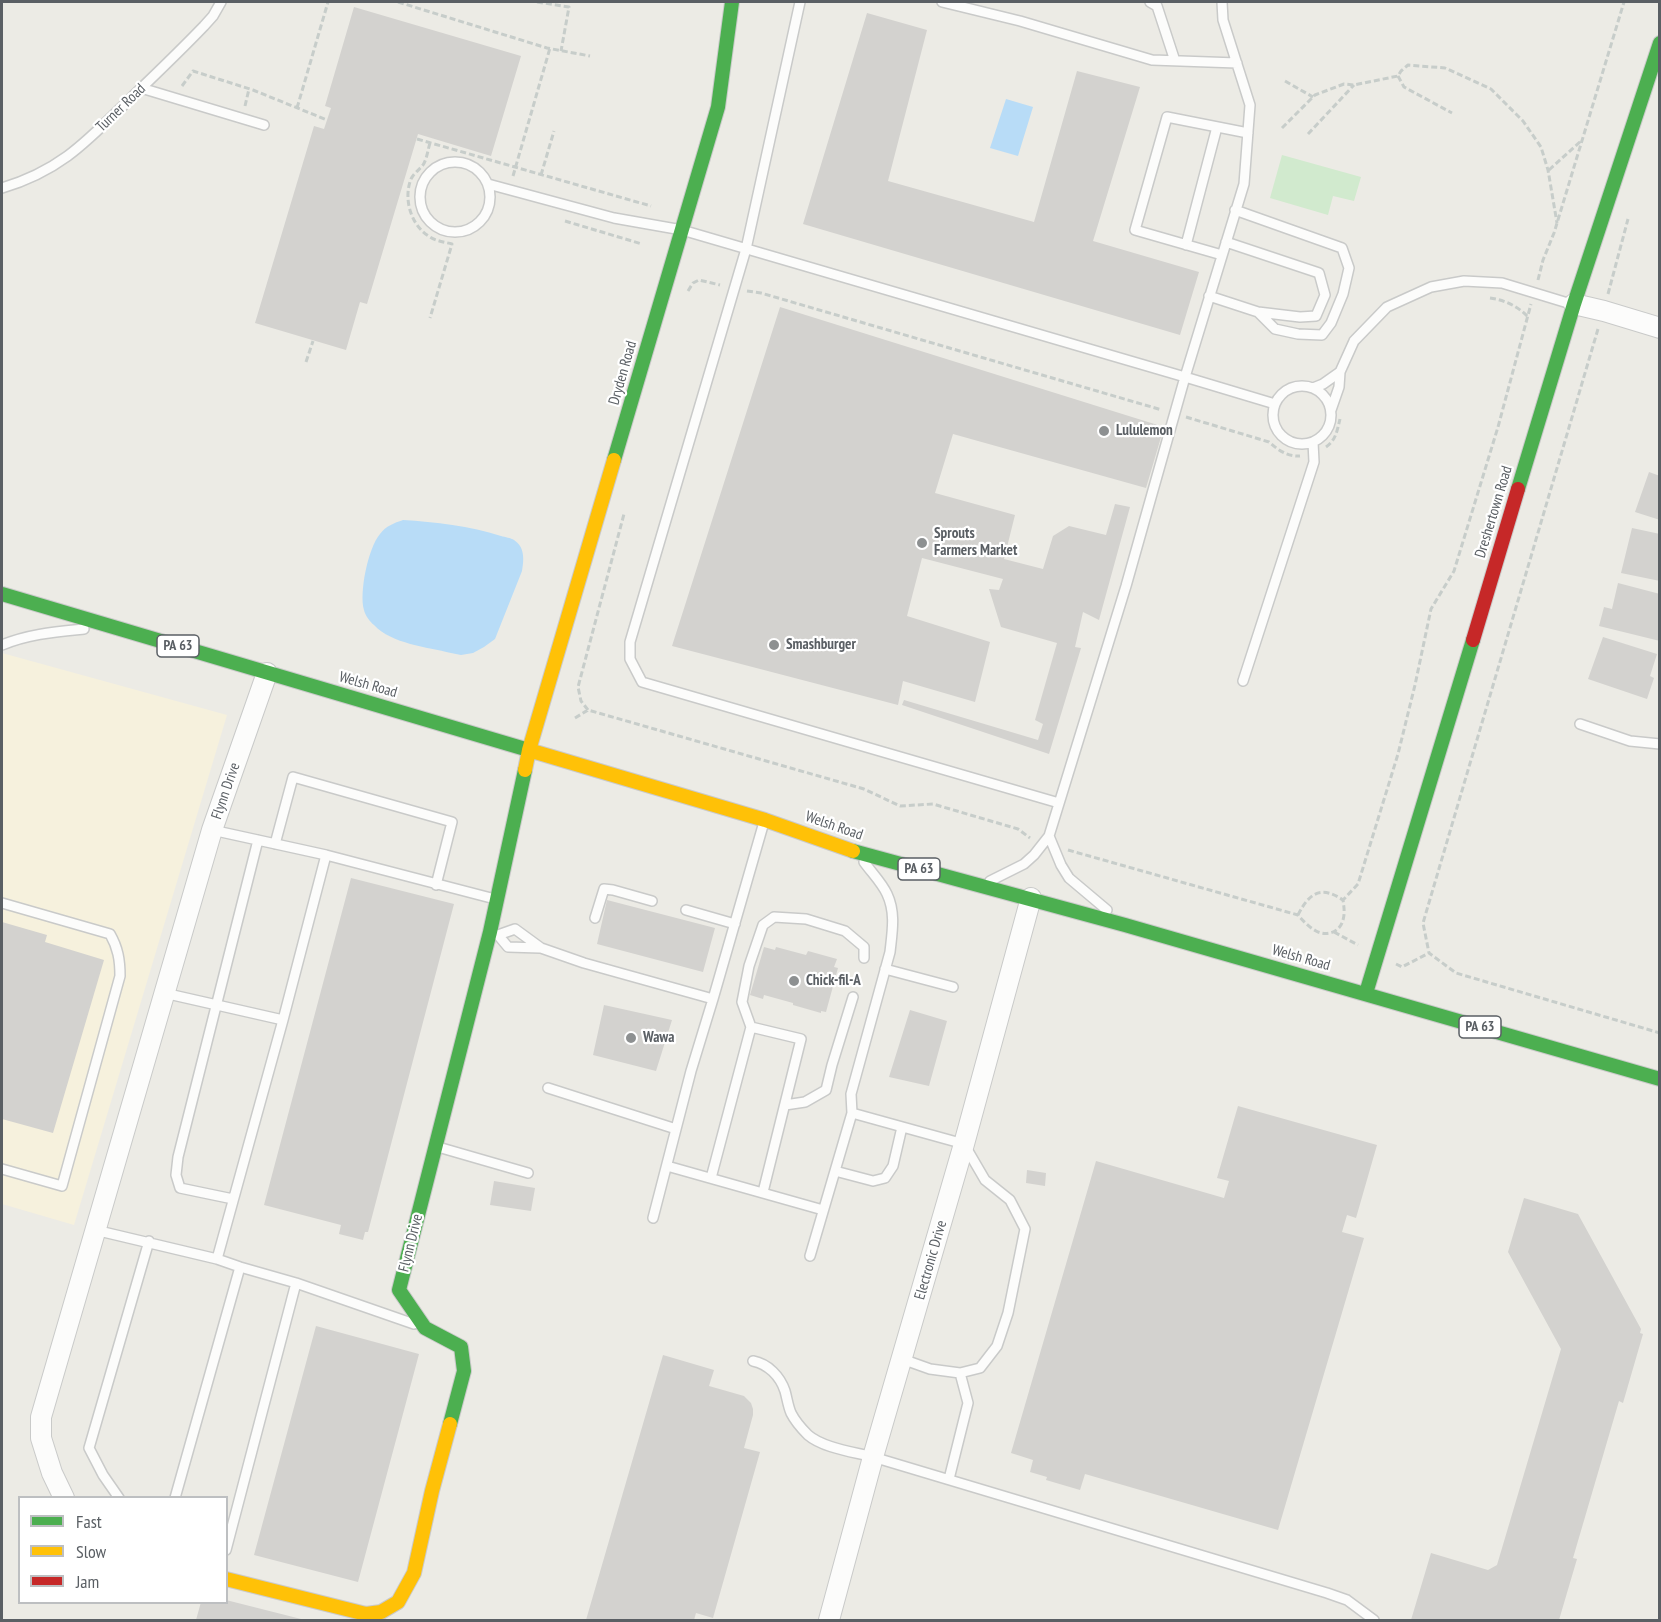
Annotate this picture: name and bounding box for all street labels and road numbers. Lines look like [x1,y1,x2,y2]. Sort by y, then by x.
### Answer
street label: Turner Road [93,80,149,136]
street label: Dryden Road [605,339,641,407]
street label: Dreshertown Road [1471,464,1517,560]
road number: PA 63 [157,635,199,657]
street label: Welsh Road [337,668,399,702]
street label: Flynn Drive [208,760,244,822]
street label: Welsh Road [803,808,865,844]
road number: PA 63 [898,858,940,880]
street label: Welsh Road [1270,941,1332,975]
road number: PA 63 [1459,1016,1501,1038]
street label: Flynn Drive [395,1212,427,1274]
street label: Electronic Drive [911,1218,951,1302]

